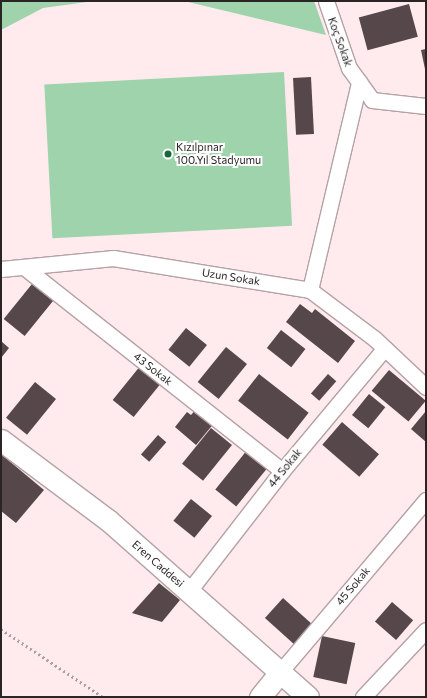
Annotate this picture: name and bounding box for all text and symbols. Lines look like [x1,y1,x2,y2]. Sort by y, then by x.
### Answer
street label: Koç Sokak [325,15,355,69]
place label: Kızılpınar 100.Yıl Stadyumu [176,141,261,167]
marker: Kızılpınar 100.Yıl Stadyumu [163,149,173,159]
street label: Uzun Sokak [201,266,261,288]
street label: 43 Sokak [131,350,175,388]
street label: 44 Sokak [265,446,305,490]
street label: Eren Caddesi [129,538,187,590]
street label: 45 Sokak [333,564,373,608]

